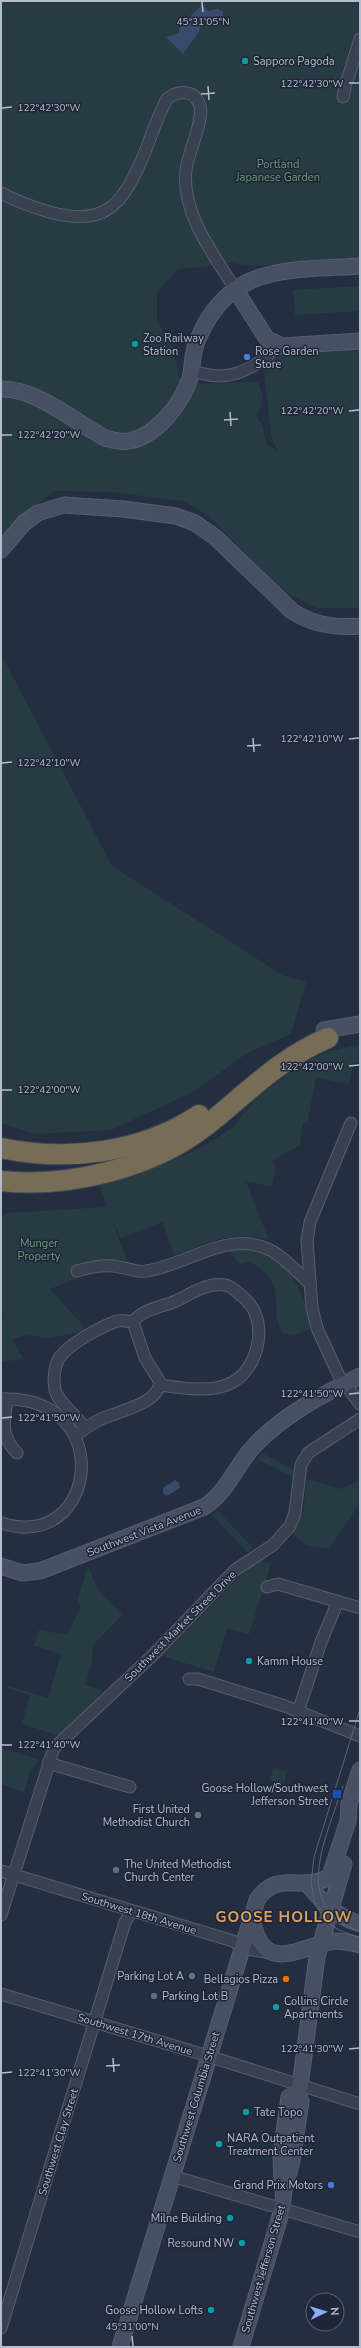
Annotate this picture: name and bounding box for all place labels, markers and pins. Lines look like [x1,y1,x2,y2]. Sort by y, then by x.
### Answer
place label: Sapporo Pagoda [253,54,335,69]
marker: Sapporo Pagoda [240,56,250,66]
place label: Zoo Railway Station [143,331,204,359]
marker: Zoo Railway Station [130,339,140,349]
place label: Rose Garden Store [255,344,319,372]
marker: Rose Garden Store [242,352,252,362]
place label: Kamm House [257,1654,323,1669]
marker: Kamm House [244,1656,254,1666]
place label: Goose Hollow/Southwest Jefferson Street [202,1781,328,1809]
marker: Goose Hollow/Southwest Jefferson Street [331,1788,343,1800]
place label: First United Methodist Church [103,1802,190,1830]
marker: First United Methodist Church [193,1810,203,1820]
place label: The United Methodist Church Center [124,1857,231,1885]
marker: The United Methodist Church Center [111,1865,121,1875]
place label: Parking Lot A [117,1969,184,1984]
marker: Parking Lot A [187,1971,197,1981]
place label: Bellagios Pizza [204,1972,278,1987]
marker: Bellagios Pizza [281,1974,291,1984]
place label: Parking Lot B [162,1989,228,2004]
marker: Parking Lot B [149,1991,159,2001]
place label: Collins Circle Apartments [284,1994,349,2022]
marker: Collins Circle Apartments [271,2002,281,2012]
place label: Tate Topo [254,2105,303,2120]
marker: Tate Topo [241,2107,251,2117]
place label: NARA Outpatient Treatment Center [227,2131,314,2159]
marker: NARA Outpatient Treatment Center [214,2139,224,2149]
place label: Grand Prix Motors [233,2178,323,2193]
marker: Grand Prix Motors [326,2180,336,2190]
place label: Milne Building [151,2211,222,2226]
marker: Milne Building [225,2213,235,2223]
place label: Resound NW [168,2236,234,2251]
marker: Resound NW [237,2238,247,2248]
place label: Goose Hollow Lofts [105,2303,203,2318]
marker: Goose Hollow Lofts [206,2305,216,2315]

